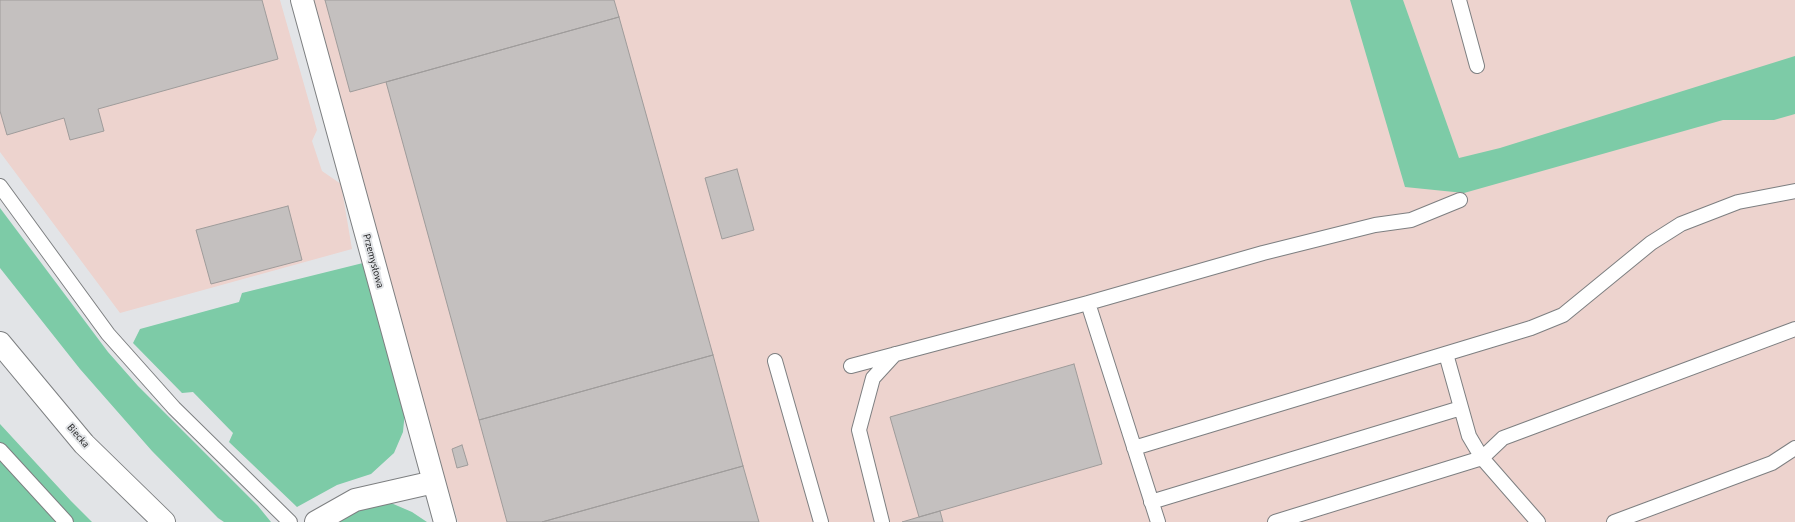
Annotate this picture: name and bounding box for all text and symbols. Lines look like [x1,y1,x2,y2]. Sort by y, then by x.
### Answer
street label: Przemysłowa [360,233,386,289]
street label: Biecka [64,422,92,450]

